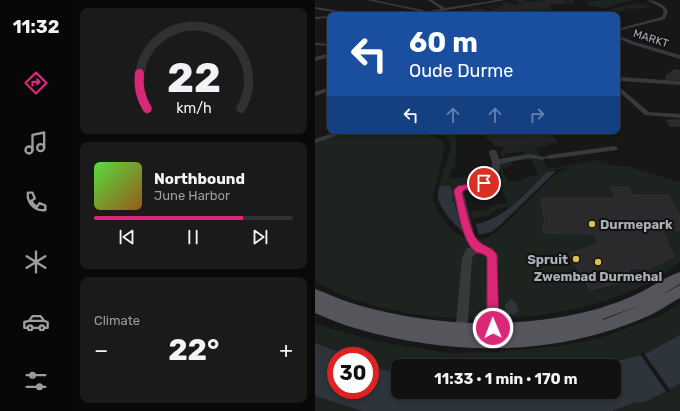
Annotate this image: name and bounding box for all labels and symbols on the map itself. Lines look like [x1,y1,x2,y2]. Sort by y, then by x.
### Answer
street label: MARKT [632,27,671,50]
pin [467,166,501,200]
place label: Durmepark [600,217,673,232]
marker: Durmepark [587,219,597,229]
place label: Spruit [527,252,568,267]
marker: Spruit [571,254,581,264]
marker: Zwembad Durmehal [593,257,603,267]
place label: Zwembad Durmehal [534,269,662,284]
position arrow [472,307,514,349]
speed limit sign: 30 [327,347,379,399]

